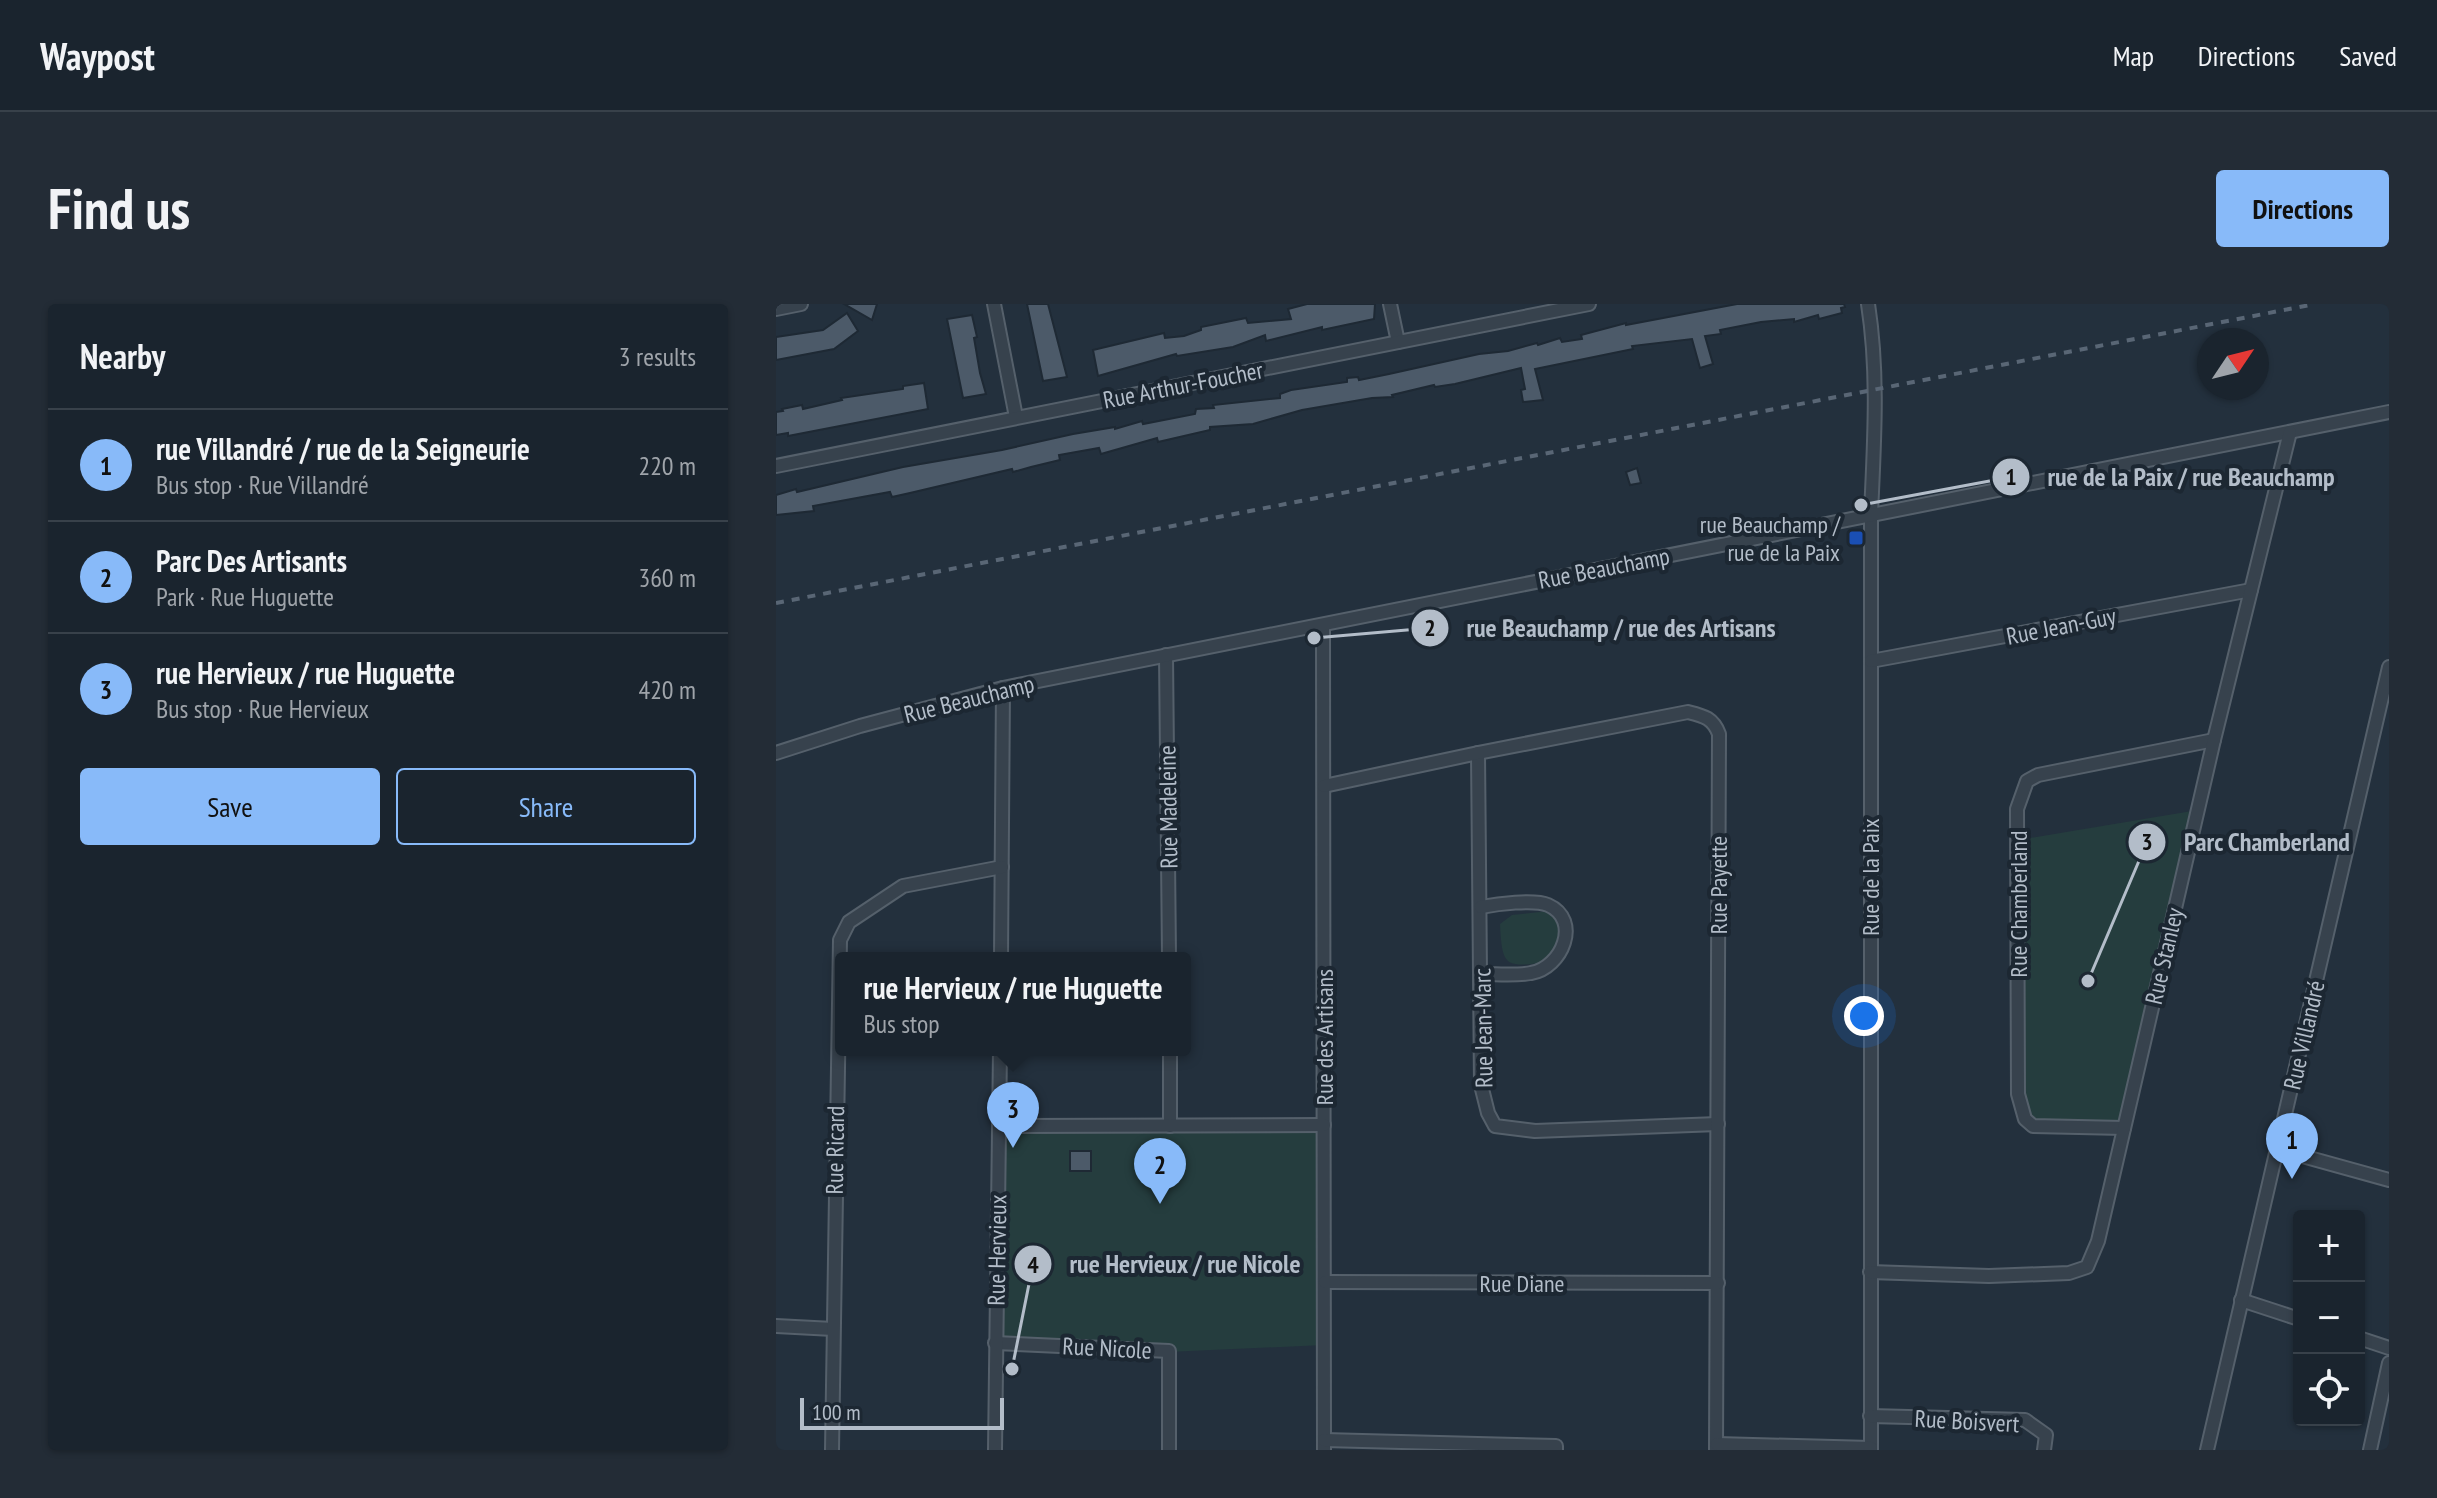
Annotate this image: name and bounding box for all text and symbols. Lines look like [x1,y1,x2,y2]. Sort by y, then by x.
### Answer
text: Waypost [40,31,155,80]
text: Map [2113,37,2154,74]
text: Directions [2198,37,2295,74]
text: Saved [2339,37,2397,74]
button: Directions [2216,170,2389,247]
text: Find us [48,172,190,244]
north arrow [2197,328,2269,400]
text: Nearby [80,334,165,378]
text: 3 results [619,340,696,373]
street label: Rue Arthur-Foucher [1100,354,1266,416]
text: rue Villandré / rue de la Seigneurie [156,429,530,468]
text: 1 [100,449,112,482]
text: 220 m [638,449,696,482]
callout: rue de la Paix / rue Beauchamp [1991,452,2351,502]
text: rue de la Paix / rue Beauchamp [2047,460,2335,493]
text: 1 [2005,461,2017,492]
text: Bus stop · Rue Villandré [156,468,369,501]
place label: rue Beauchamp / rue de la Paix [1700,509,1841,568]
marker: rue Beauchamp / rue de la Paix [1847,529,1865,547]
street label: Rue Beauchamp [1536,540,1672,596]
text: Parc Des Artisants [156,541,347,580]
text: 2 [100,561,112,594]
text: 360 m [638,561,696,594]
text: Park · Rue Huguette [156,580,334,613]
street label: Rue Jean-Guy [2004,600,2118,652]
callout: rue Beauchamp / rue des Artisans [1410,603,1792,653]
text: rue Beauchamp / rue des Artisans [1466,611,1776,644]
text: 2 [1424,612,1436,643]
text: rue Hervieux / rue Huguette [156,653,455,692]
street label: Rue Beauchamp [901,668,1037,730]
text: 3 [100,673,112,706]
text: 420 m [638,673,696,706]
text: Bus stop · Rue Hervieux [156,692,369,725]
street label: Rue Madeleine [1151,745,1185,869]
button: Save [80,768,380,845]
button: Share [396,768,696,845]
callout: Parc Chamberland [2127,817,2366,867]
street label: Rue de la Paix [1855,818,1886,936]
text: Parc Chamberland [2184,825,2350,858]
text: 3 [2141,826,2153,857]
street label: Rue Chamberland [2003,831,2034,977]
street label: Rue Payette [1703,836,1734,934]
street label: Rue Stanley [2138,905,2190,1007]
popup [835,952,1191,1056]
street label: Rue Jean-Marc [1466,967,1500,1088]
text: rue Hervieux / rue Huguette [863,968,1163,1007]
street label: Rue des Artisans [1309,969,1340,1105]
street label: Rue Villandré [2276,977,2332,1093]
your location [1844,996,1884,1036]
text: Bus stop [863,1007,940,1040]
pin: 3 [987,1082,1039,1148]
street label: Rue Ricard [819,1105,851,1195]
pin: 1 [2266,1113,2318,1179]
pin: 2 [1134,1138,1186,1204]
street label: Rue Hervieux [981,1194,1013,1306]
map controls [2293,1210,2365,1426]
button: + [2293,1210,2365,1282]
callout: rue Hervieux / rue Nicole [1013,1239,1317,1289]
text: rue Hervieux / rue Nicole [1069,1247,1301,1280]
text: 4 [1027,1249,1039,1280]
street label: Rue Diane [1480,1268,1564,1299]
button: − [2293,1282,2365,1354]
street label: Rue Nicole [1062,1330,1152,1366]
button: locate [2293,1354,2365,1426]
scale bar [800,1394,1004,1430]
text: 100 m [812,1398,861,1426]
street label: Rue Boisvert [1914,1403,2021,1439]

